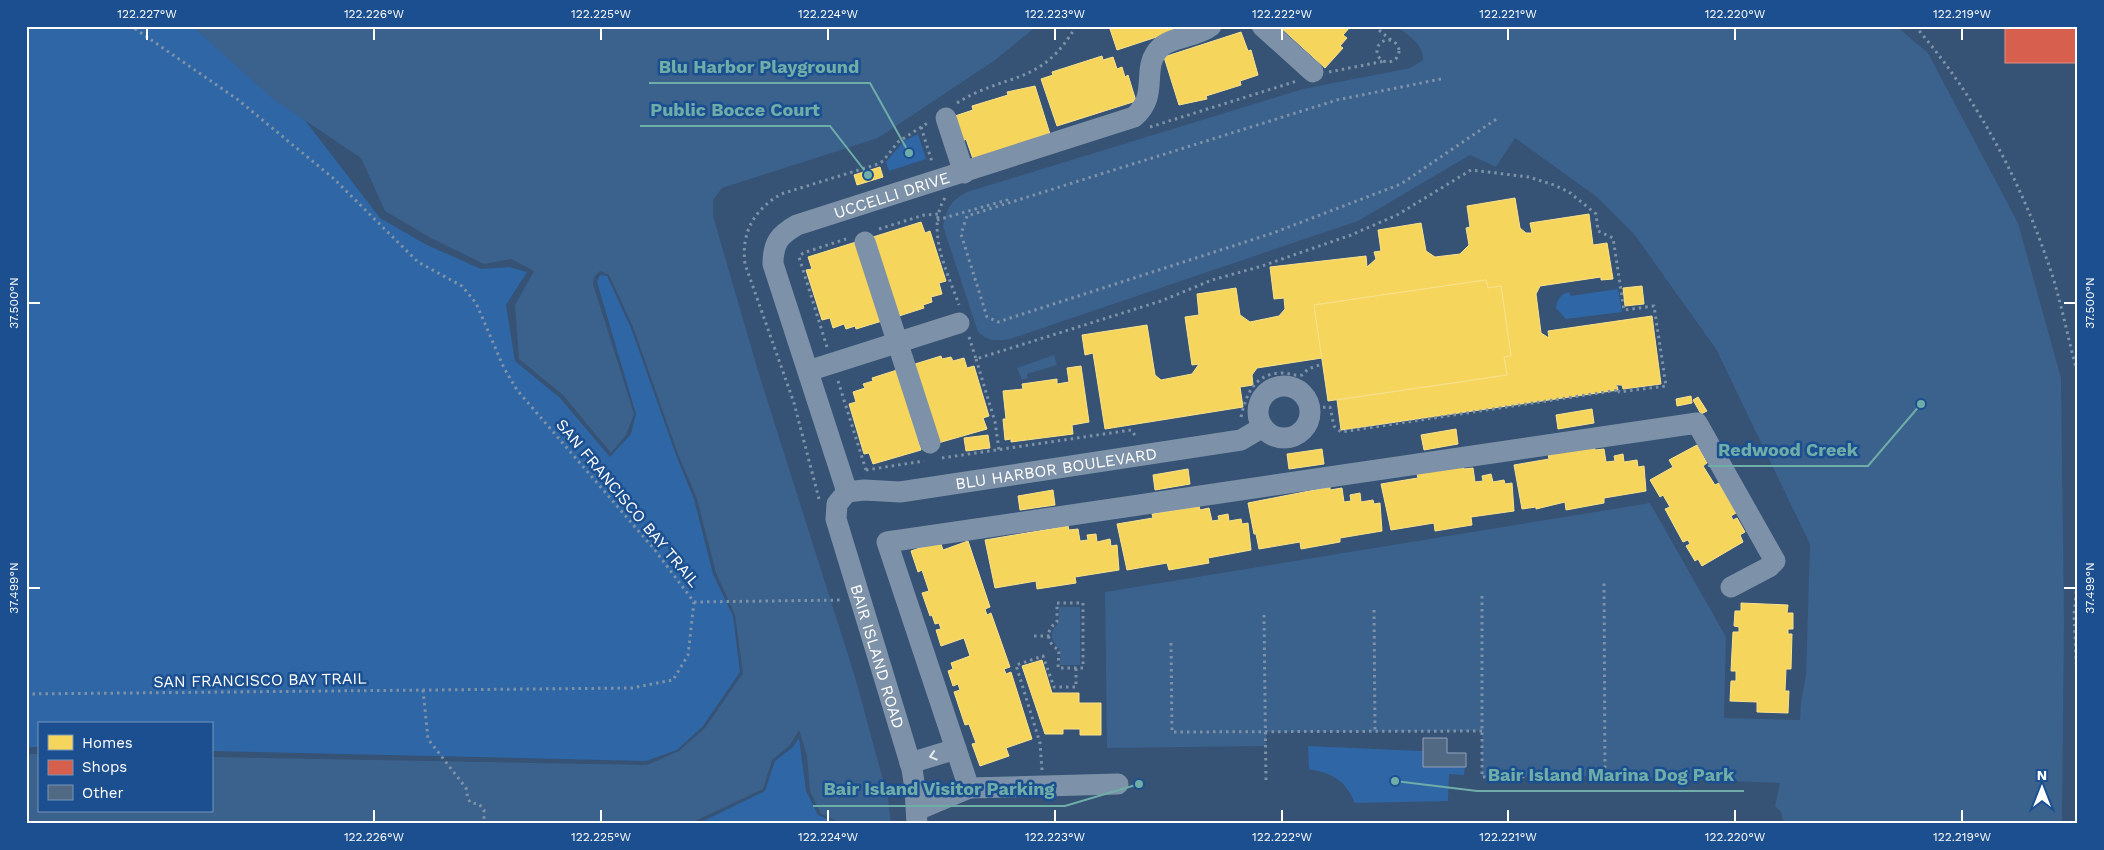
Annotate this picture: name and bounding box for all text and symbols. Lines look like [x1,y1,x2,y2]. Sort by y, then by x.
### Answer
text: 122.227°W [117,7,177,21]
text: 122.226°W [344,7,405,21]
text: 122.225°W [571,7,631,21]
text: 122.224°W [798,7,858,21]
text: 122.223°W [1025,7,1085,21]
text: 122.222°W [1252,7,1312,21]
text: 122.221°W [1479,7,1537,21]
text: 122.220°W [1705,7,1766,21]
text: 122.219°W [1933,7,1991,21]
callout: Blu Harbor Playground [649,50,870,83]
text: Blu Harbor Playground [659,56,859,77]
callout: Public Bocce Court [640,93,830,126]
text: Public Bocce Court [650,99,820,120]
street label: UCCELLI DRIVE [831,167,952,222]
text: 37.500°N [7,277,21,329]
text: 37.500°N [2083,277,2097,329]
street label: SAN FRANCISCO BAY TRAIL [552,415,704,591]
callout: Redwood Creek [1708,433,1868,466]
text: Redwood Creek [1718,439,1859,460]
street label: BLU HARBOR BOULEVARD [954,443,1158,493]
text: 37.499°N [7,562,21,614]
text: 37.499°N [2083,562,2097,614]
street label: BAIR ISLAND ROAD [847,582,909,731]
street label: SAN FRANCISCO BAY TRAIL [153,669,367,691]
legend [38,722,212,812]
text: Homes [82,734,133,752]
one-way arrow [929,750,937,760]
text: Shops [82,758,127,776]
callout: Bair Island Marina Dog Park [1477,758,1744,791]
north arrow [2016,762,2066,812]
text: Bair Island Marina Dog Park [1488,764,1735,785]
text: N [2037,767,2047,783]
callout: Bair Island Visitor Parking [813,773,1065,806]
text: Bair Island Visitor Parking [824,778,1055,799]
text: Other [82,784,124,802]
text: 122.226°W [344,830,405,844]
text: 122.225°W [571,830,631,844]
text: 122.224°W [798,830,858,844]
text: 122.223°W [1025,830,1085,844]
text: 122.222°W [1252,830,1312,844]
text: 122.221°W [1479,830,1537,844]
text: 122.220°W [1705,830,1766,844]
text: 122.219°W [1933,830,1991,844]

